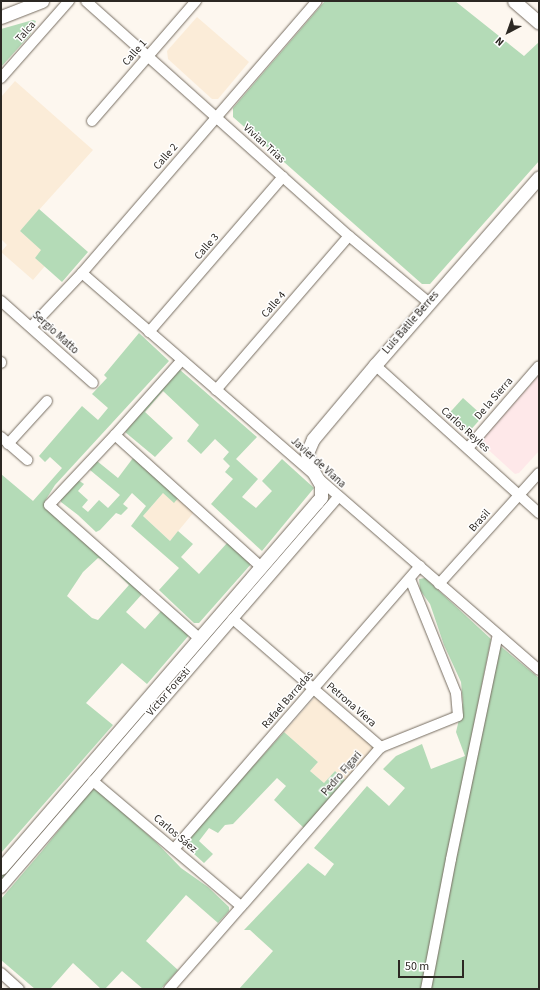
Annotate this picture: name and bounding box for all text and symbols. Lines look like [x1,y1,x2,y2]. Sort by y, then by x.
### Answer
north arrow [488,12,528,52]
street label: Talca [13,19,39,45]
text: N [492,33,507,50]
street label: Calle 1 [120,37,150,69]
street label: Vivian Trias [240,122,288,166]
street label: Calle 2 [151,141,181,173]
street label: Calle 3 [192,231,222,263]
street label: Calle 4 [259,289,289,321]
street label: Luis Batlle Berres [380,289,442,357]
street label: Sergio Matto [29,309,81,357]
street label: De la Sierra [472,375,516,423]
street label: Carlos Reyles [438,405,492,455]
street label: Javier de Viana [288,435,348,491]
street label: Brasil [467,507,493,535]
street label: Víctor Foresti [144,665,194,719]
street label: Rafael Barradas [259,669,317,731]
street label: Petrona Viera [324,680,378,730]
street label: Pedro Figari [319,749,365,799]
street label: Carlos Sáez [151,812,199,856]
scale bar [400,952,466,978]
text: 50 m [405,958,429,975]

